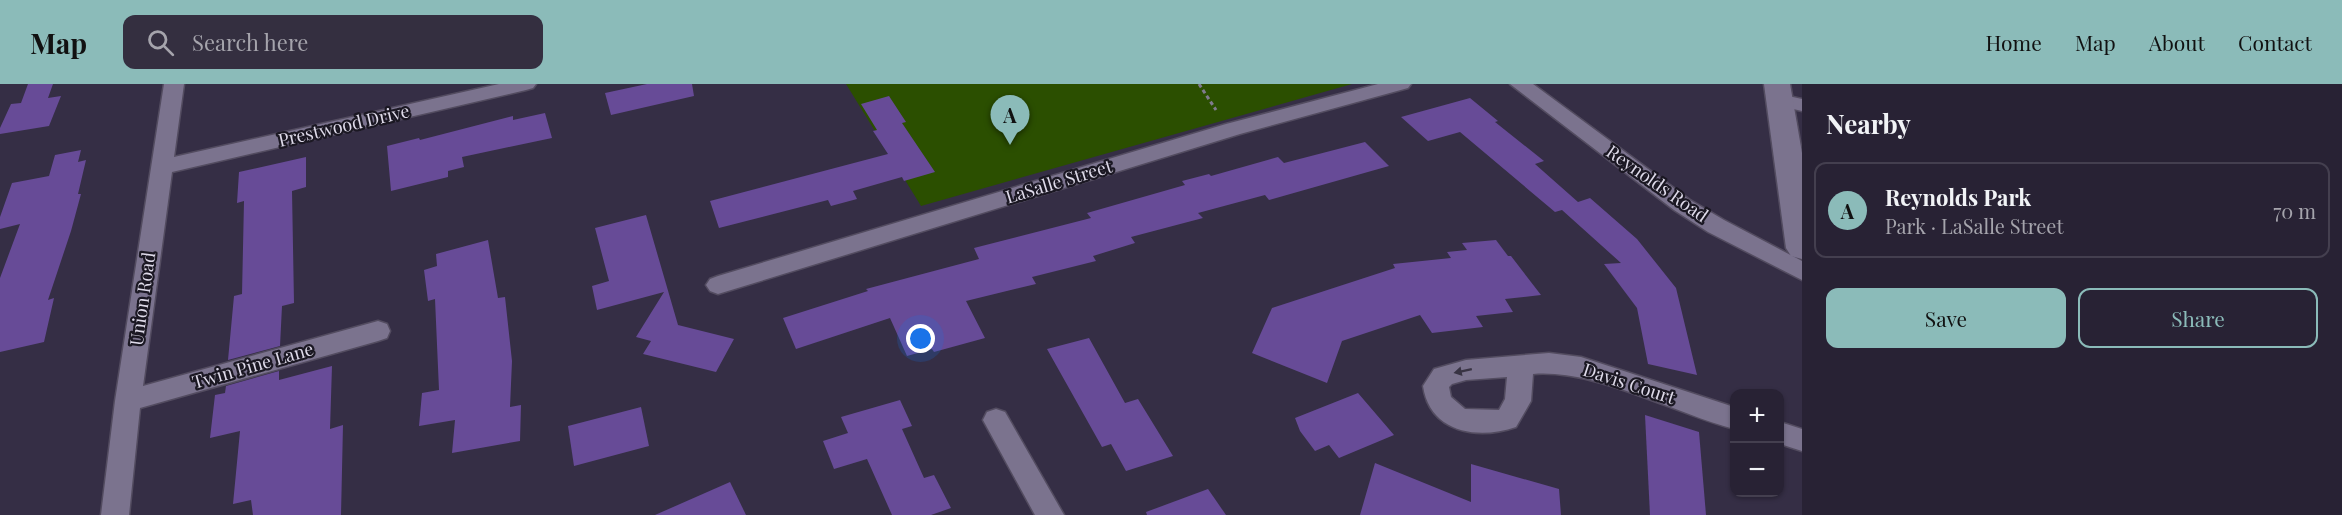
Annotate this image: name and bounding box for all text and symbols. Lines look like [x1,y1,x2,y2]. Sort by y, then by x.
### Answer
search box [123,15,543,69]
text: Map [30,24,87,61]
icon: search [144,26,177,59]
text: Search here [192,27,308,57]
text: Home [1986,28,2042,56]
text: Map [2075,28,2116,56]
text: About [2149,28,2205,56]
text: Contact [2238,28,2312,56]
pin: A [990,95,1030,145]
street label: Prestwood Drive [276,98,412,152]
text: Nearby [1826,106,1911,141]
street label: Reynolds Road [1602,139,1714,227]
street label: LaSalle Street [1002,153,1116,209]
text: Reynolds Park [1885,182,2031,212]
text: A [1841,197,1854,224]
text: 70 m [2273,197,2316,224]
text: Park · LaSalle Street [1885,212,2064,239]
street label: Union Road [124,250,161,347]
button: Save [1826,288,2066,348]
button: Share [2078,288,2318,348]
your location [906,324,935,353]
street label: Twin Pine Lane [189,336,316,394]
street label: Davis Court [1580,357,1679,409]
one-way arrow [1453,367,1472,376]
map controls [1730,389,1784,497]
button: + [1730,389,1784,443]
button: − [1730,443,1784,497]

